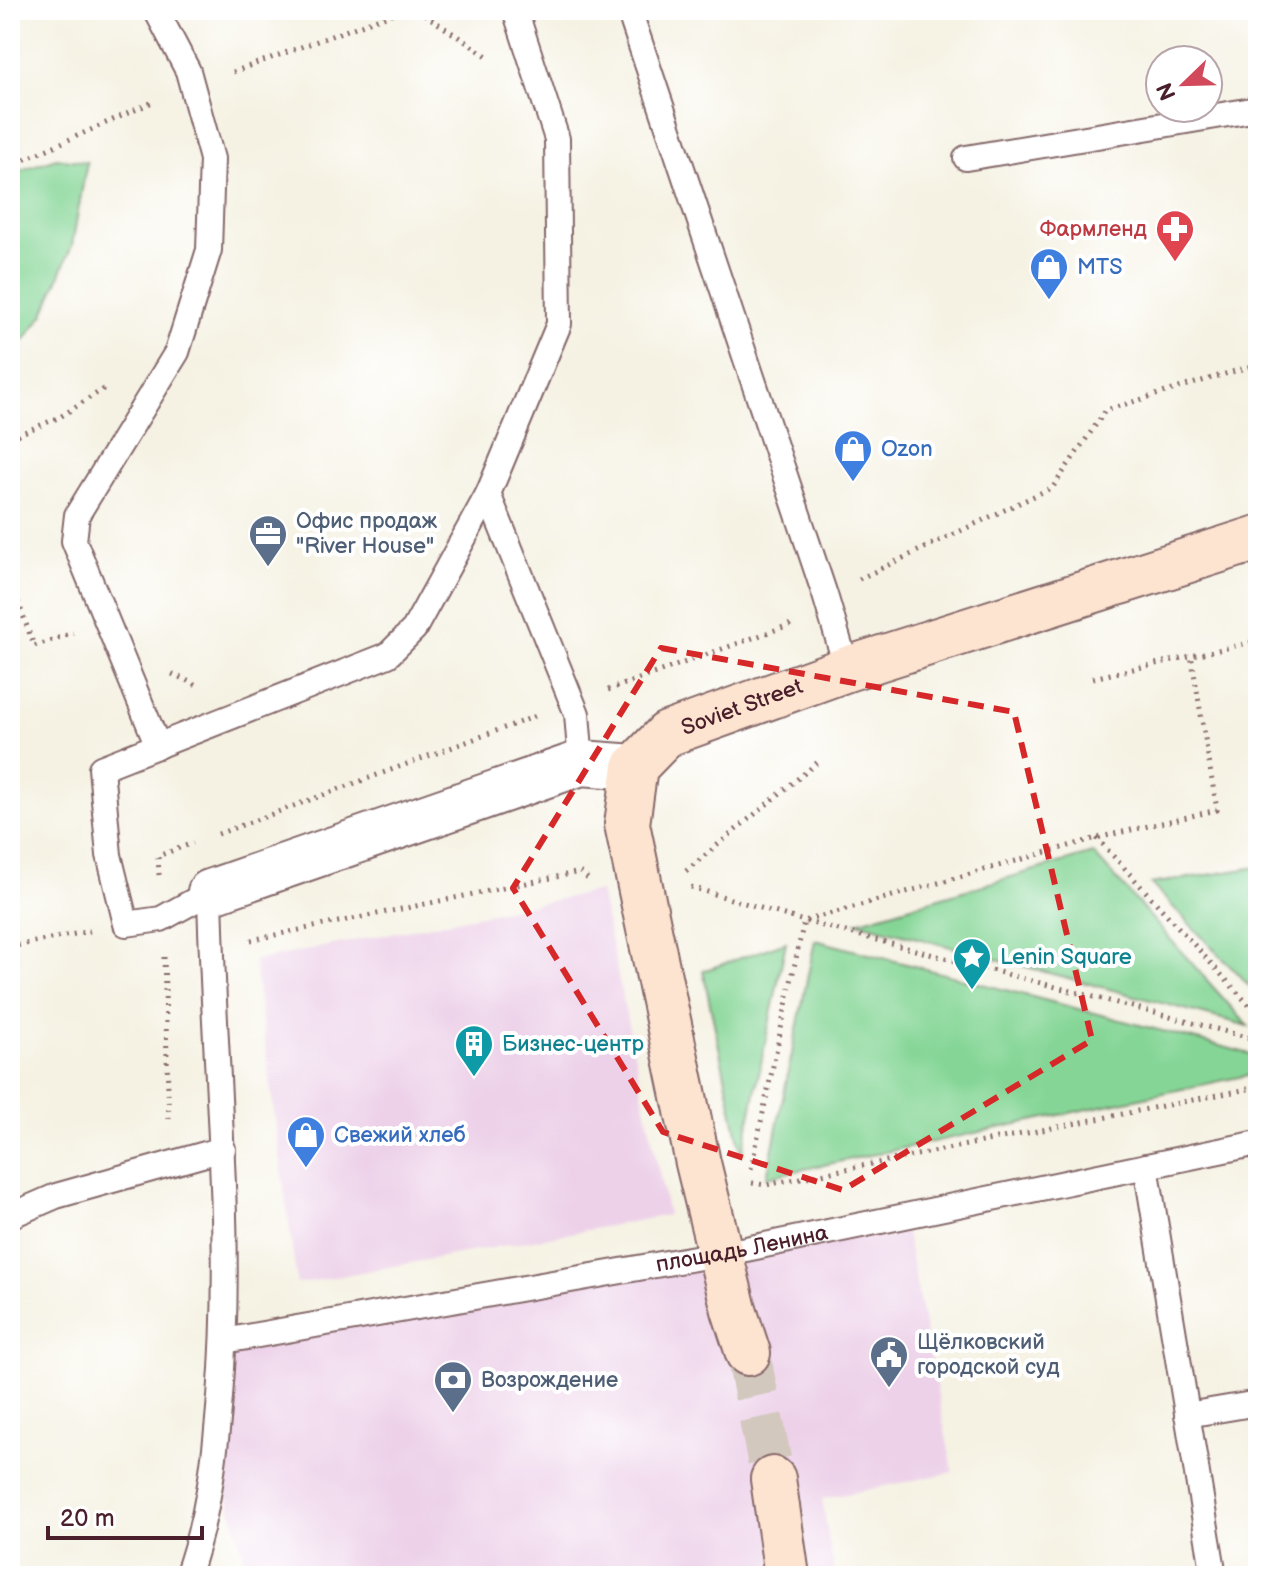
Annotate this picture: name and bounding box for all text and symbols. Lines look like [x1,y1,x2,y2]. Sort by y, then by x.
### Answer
north arrow [1144,44,1224,124]
text: N [1151,78,1183,104]
pharmacy icon: Фармленд [1154,208,1196,263]
place label: Фармленд [1039,216,1147,243]
shop icon: MTS [1028,246,1070,301]
place label: MTS [1077,254,1123,281]
shop icon: Ozon [832,428,874,483]
place label: Ozon [881,436,933,463]
place label: Офис продаж "River House" [296,508,438,560]
office icon: Офис продаж "River House" [247,513,289,568]
street label: Soviet Street [677,673,806,741]
place icon: Lenin Square [951,936,993,991]
place label: Lenin Square [1000,944,1132,971]
building icon: Бизнес-центр [453,1023,495,1078]
place label: Бизнес-центр [502,1031,645,1058]
shop icon: Свежий хлеб [285,1114,327,1169]
place label: Свежий хлеб [334,1122,466,1149]
street label: площадь Ленина [654,1219,830,1278]
place label: Щёлковский городской суд [917,1329,1060,1381]
public building icon: Щёлковский городской суд [868,1334,910,1389]
bank icon: Возрождение [432,1359,474,1414]
place label: Возрождение [481,1367,618,1394]
scale bar [48,1490,202,1540]
text: 20 m [60,1504,115,1533]

